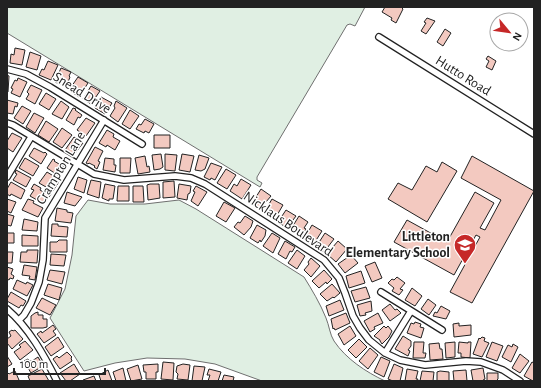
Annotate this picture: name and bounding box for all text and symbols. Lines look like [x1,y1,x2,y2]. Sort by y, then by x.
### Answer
north arrow [489,12,529,52]
text: N [511,31,524,43]
street label: Hutto Road [433,54,493,98]
street label: Snead Drive [51,70,113,116]
street label: Crampton Lane [34,129,88,207]
street label: Nicklaus Boulevard [241,189,335,259]
place label: Littleton Elementary School [345,230,450,260]
school or university icon: Littleton Elementary School [452,232,478,265]
scale bar [14,350,105,376]
text: 100 m [20,358,48,370]

